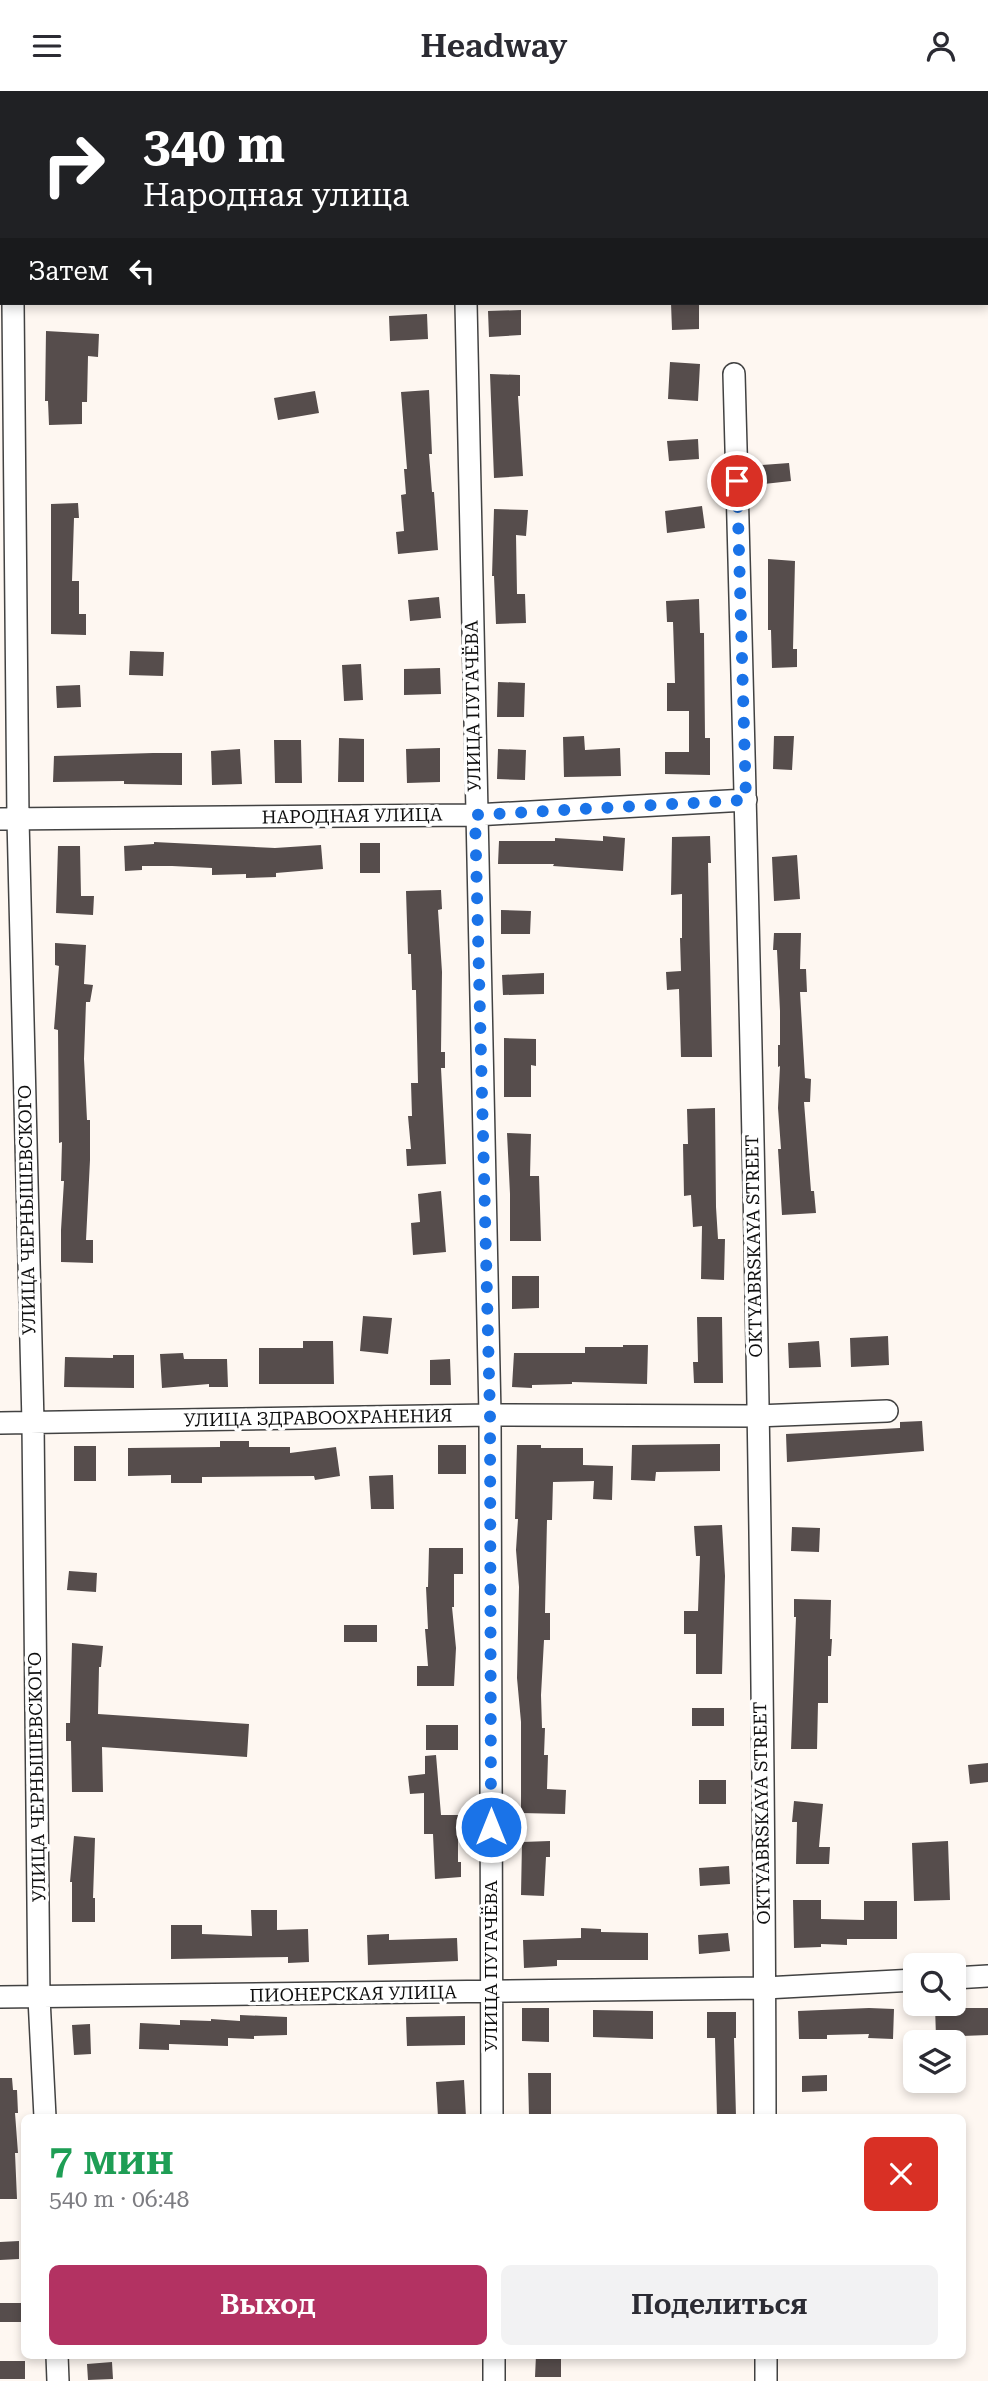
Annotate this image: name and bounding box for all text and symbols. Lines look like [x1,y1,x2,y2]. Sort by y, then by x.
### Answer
icon: menu [28,27,66,65]
text: Headway [421,27,567,65]
icon: person [922,27,960,65]
text: 340 m [143,117,285,174]
icon: right [28,119,119,210]
text: Народная улица [143,176,409,214]
icon: left [123,252,161,290]
text: Затем [28,256,109,286]
pin [707,451,767,511]
icon: arrive [718,462,756,500]
street label: УЛИЦА ПУГАЧЁВА [460,620,484,792]
street label: НАРОДНАЯ УЛИЦА [261,803,443,828]
street label: УЛИЦА ЧЕРНЫШЕВСКОГО [14,1085,39,1335]
street label: OKTYABRSKAYA STREET [741,1134,766,1358]
street label: УЛИЦА ЗДРАВООХРАНЕНИЯ [183,1405,453,1430]
street label: УЛИЦА ЧЕРНЫШЕВСКОГО [24,1652,49,1902]
street label: OKTYABRSKAYA STREET [749,1701,774,1925]
position arrow [454,1790,528,1864]
street label: УЛИЦА ПУГАЧЁВА [480,1880,501,2052]
map controls [903,1953,966,2093]
button: search [903,1953,966,2016]
street label: ПИОНЕРСКАЯ УЛИЦА [249,1981,457,2006]
button: layers [903,2030,966,2093]
text: 7 мин [49,2135,174,2184]
button: close [864,2137,938,2211]
text: 540 m · 06:48 [49,2186,189,2213]
button: Выход [49,2265,487,2345]
button: Поделиться [501,2265,938,2345]

